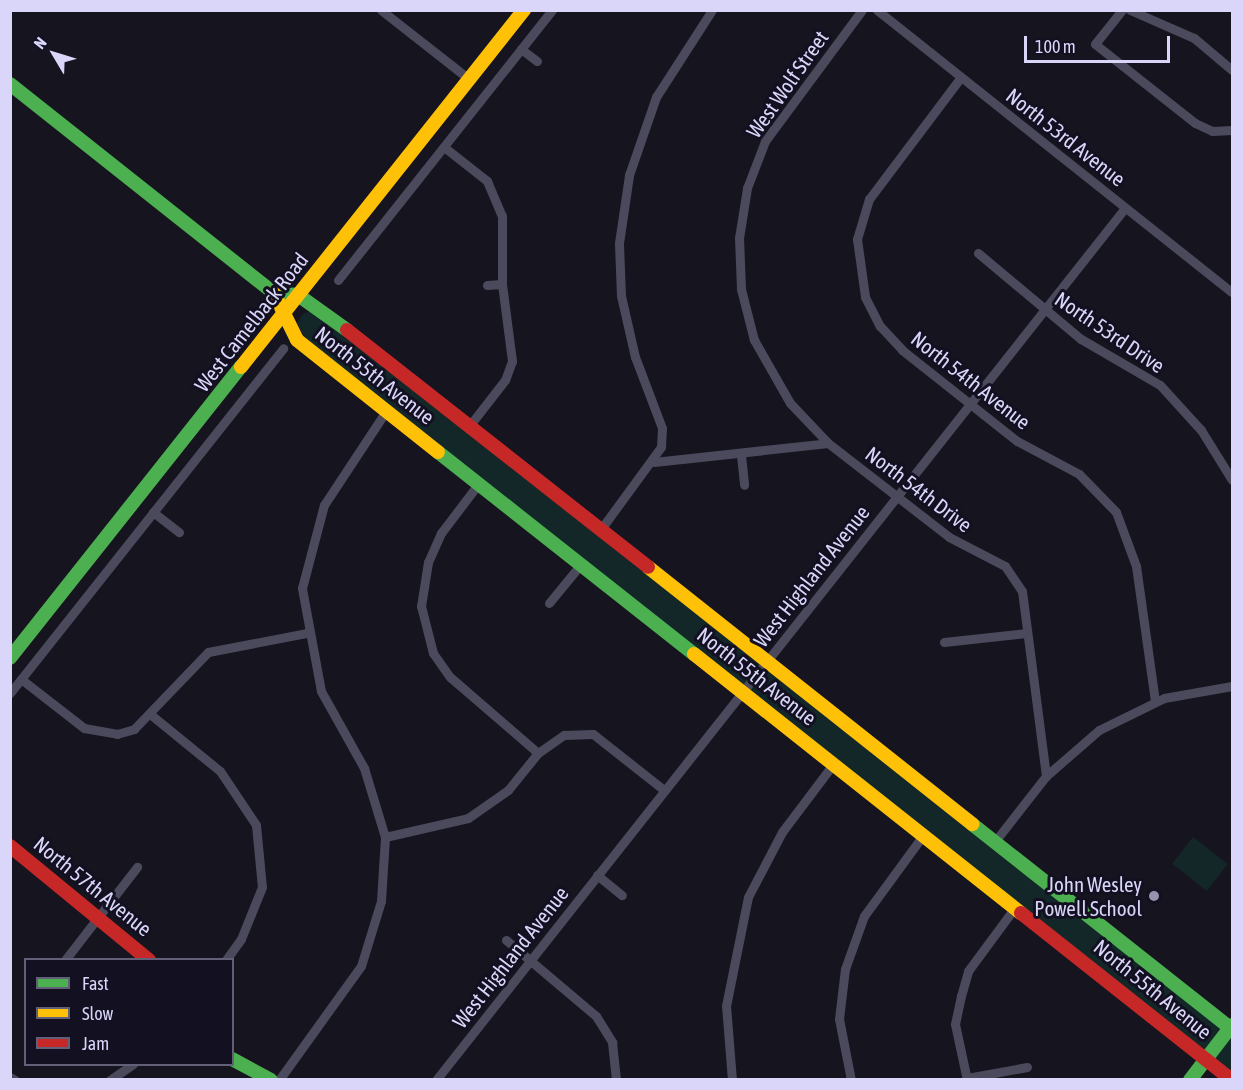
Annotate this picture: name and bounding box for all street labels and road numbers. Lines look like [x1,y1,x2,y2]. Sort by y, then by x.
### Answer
street label: West Wolf Street [741,25,833,143]
street label: North 53rd Avenue [1001,83,1131,191]
street label: West Camelback Road [189,247,313,397]
street label: North 53rd Drive [1050,286,1170,378]
street label: North 55th Avenue [310,321,440,429]
street label: North 54th Avenue [906,326,1036,434]
street label: North 54th Drive [861,441,977,537]
street label: West Highland Avenue [748,500,874,652]
street label: North 55th Avenue [692,622,822,730]
street label: North 57th Avenue [29,831,157,941]
street label: West Highland Avenue [447,881,573,1033]
street label: North 55th Avenue [1089,934,1217,1044]

